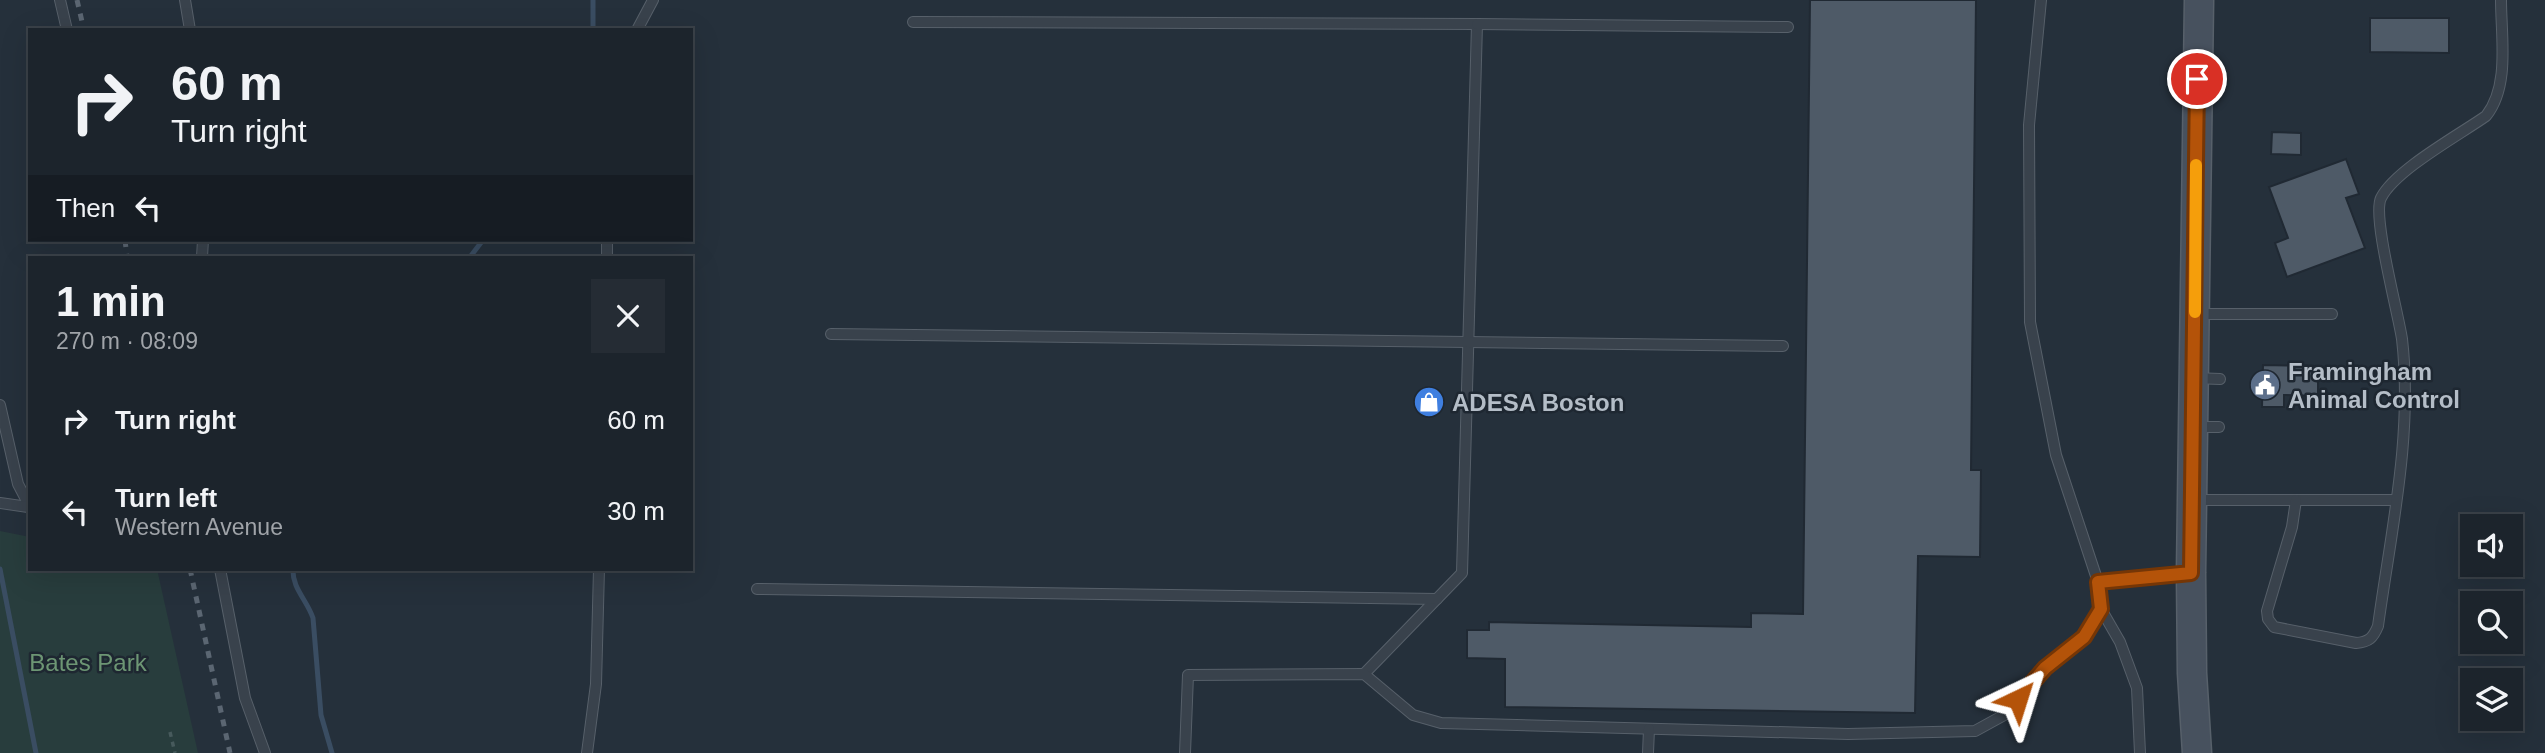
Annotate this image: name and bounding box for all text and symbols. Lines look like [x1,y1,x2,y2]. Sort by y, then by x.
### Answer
pin [2167,49,2227,109]
icon: right [56,56,147,147]
text: 60 m [171,56,283,110]
icon: arrive [2178,60,2216,98]
text: Turn right [171,113,307,149]
icon: left [129,189,167,227]
text: Then [56,193,115,223]
text: 1 min [56,278,166,325]
button: close [591,279,665,353]
text: 270 m · 08:09 [56,328,198,354]
place label: Framingham Animal Control [2288,358,2460,413]
public building icon: Framingham Animal Control [2248,368,2282,402]
shop icon: ADESA Boston [1412,385,1446,419]
place label: ADESA Boston [1452,389,1624,416]
icon: right [56,402,94,440]
text: Turn right [115,405,236,435]
text: 60 m [607,405,665,435]
text: Turn left [115,483,217,513]
icon: left [56,493,94,531]
text: 30 m [607,496,665,526]
text: Western Avenue [115,514,283,540]
map controls [2460,514,2523,731]
button: sound [2460,514,2523,577]
button: search [2460,591,2523,654]
park label: Bates Park [29,649,148,676]
position arrow [1981,662,2055,736]
button: layers [2460,668,2523,731]

